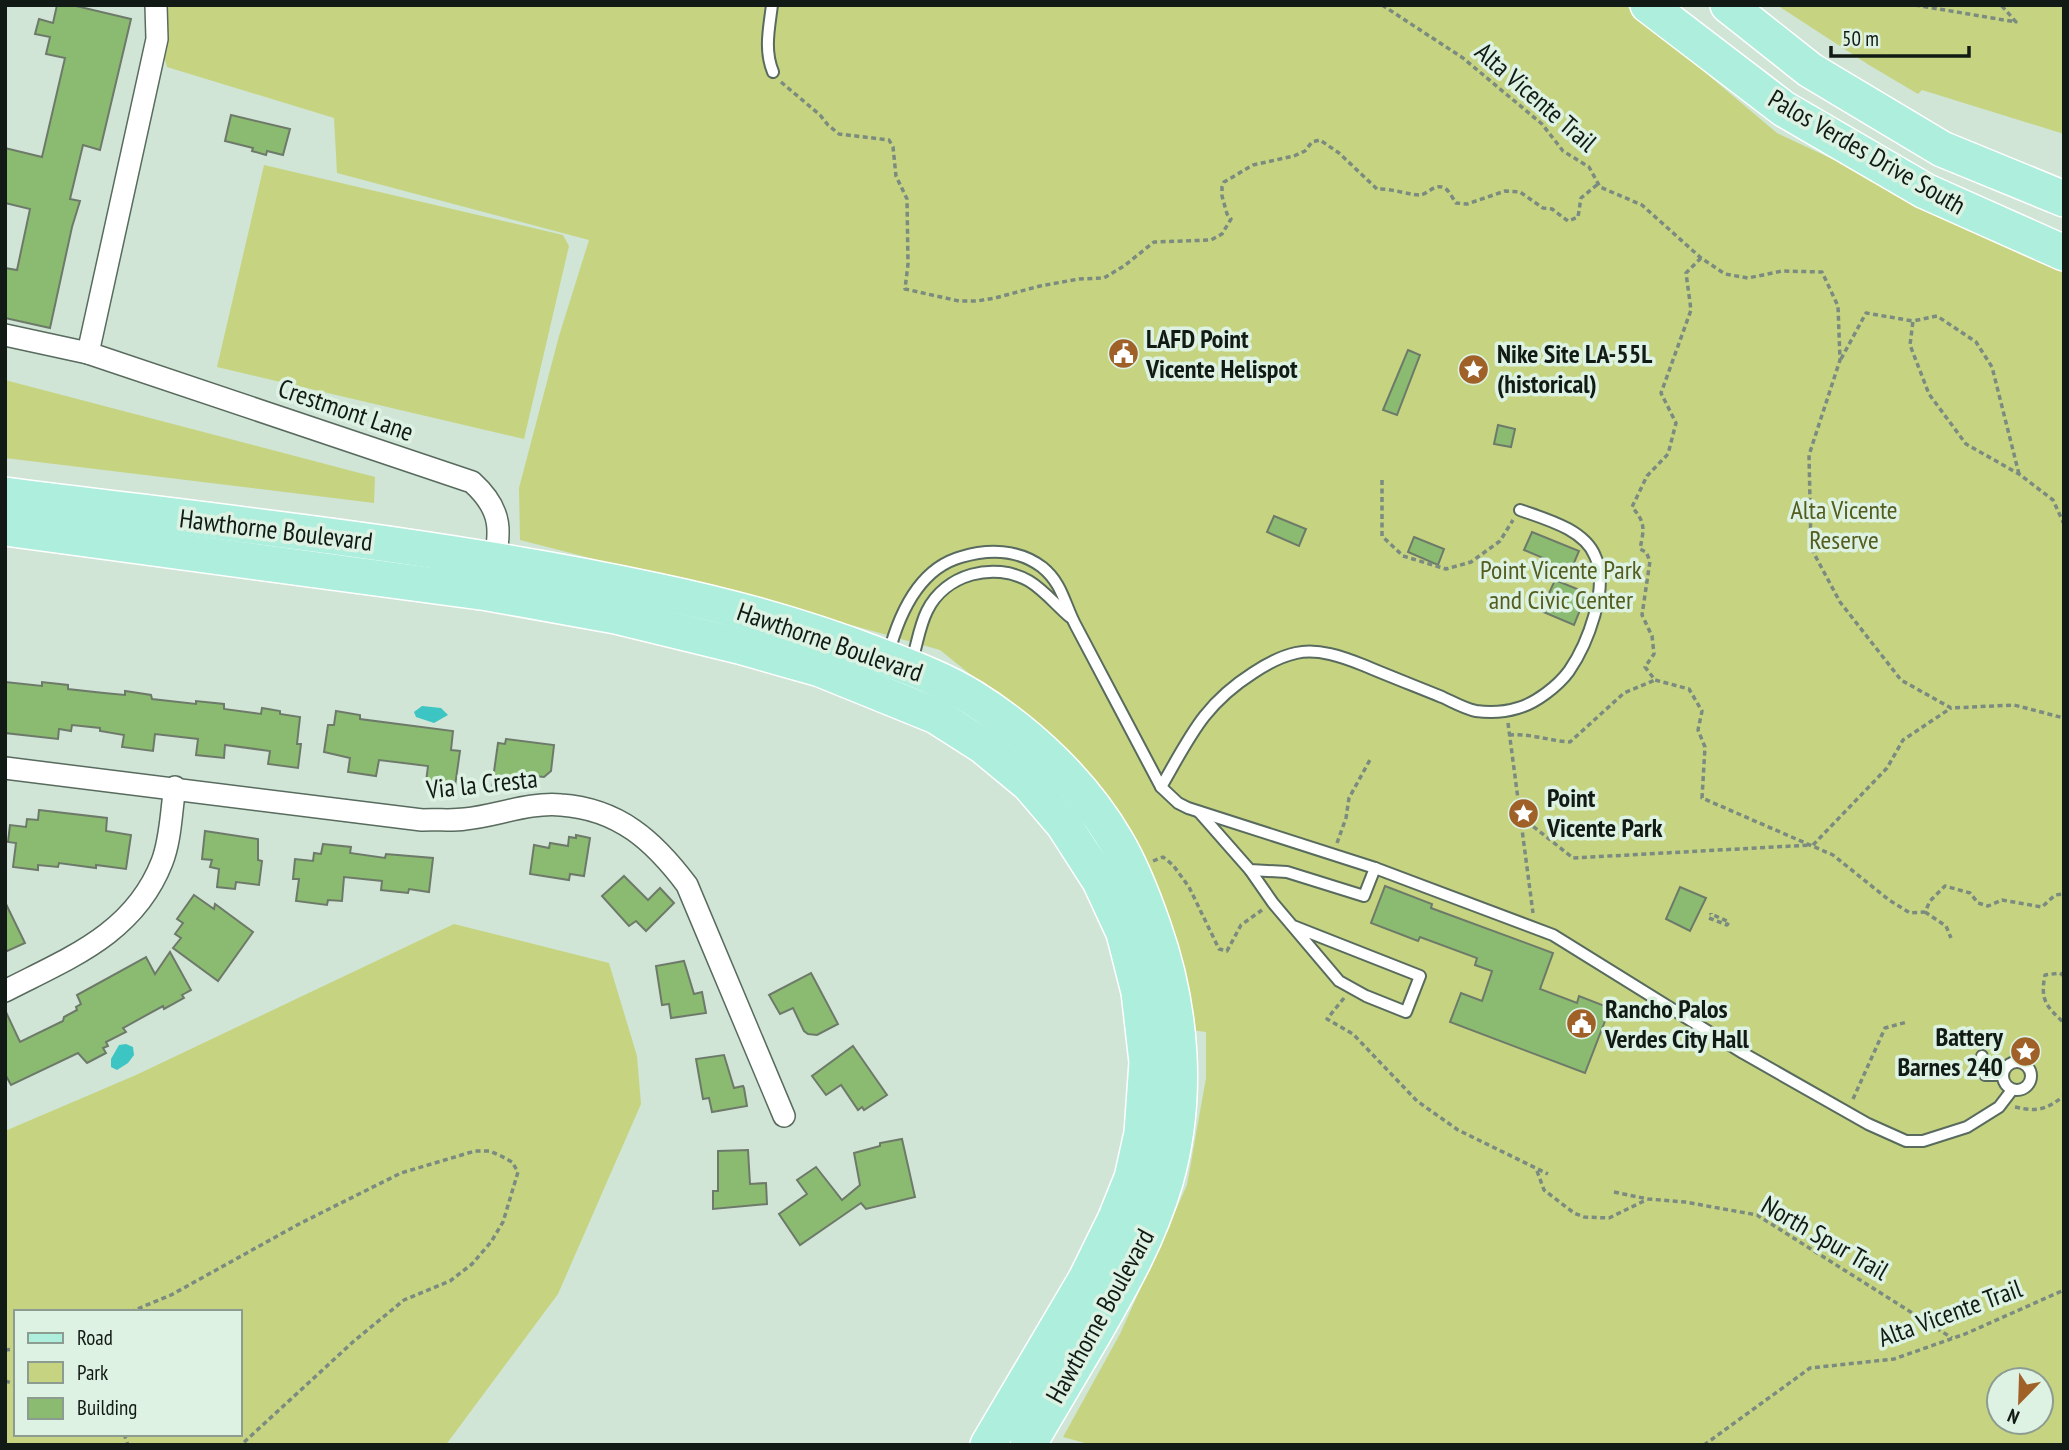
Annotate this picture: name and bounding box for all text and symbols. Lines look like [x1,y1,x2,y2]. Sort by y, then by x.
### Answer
scale bar [1831,14,1969,58]
text: 50 m [1842,25,1879,52]
street label: Alta Vicente Trail [1469,35,1604,158]
street label: Palos Verdes Drive South [1763,82,1972,221]
place label: LAFD Point Vicente Helispot [1145,322,1298,385]
public building icon: LAFD Point Vicente Helispot [1106,337,1140,371]
place label: Nike Site LA-55L (historical) [1497,337,1652,400]
place icon: Nike Site LA-55L (historical) [1457,352,1491,386]
street label: Crestmont Lane [274,371,418,448]
park label: Alta Vicente Reserve [1790,493,1898,556]
street label: Hawthorne Boulevard [178,501,374,558]
park label: Point Vicente Park and Civic Center [1480,553,1642,616]
street label: Hawthorne Boulevard [733,594,927,689]
street label: Via la Cresta [424,761,539,806]
place label: Point Vicente Park [1546,781,1663,844]
place icon: Point Vicente Park [1507,796,1541,830]
place label: Rancho Palos Verdes City Hall [1604,992,1750,1055]
public building icon: Rancho Palos Verdes City Hall [1565,1007,1599,1041]
place label: Battery Barnes 240 [1897,1020,2004,1083]
place icon: Battery Barnes 240 [2009,1035,2043,1069]
street label: North Spur Trail [1756,1188,1895,1287]
street label: Hawthorne Boulevard [1038,1223,1161,1409]
street label: Alta Vicente Trail [1873,1271,2026,1354]
legend [14,1310,242,1436]
text: Road [77,1324,113,1351]
text: Park [77,1359,108,1386]
north arrow [1985,1366,2055,1436]
text: Building [77,1394,137,1421]
text: N [2004,1404,2023,1430]

